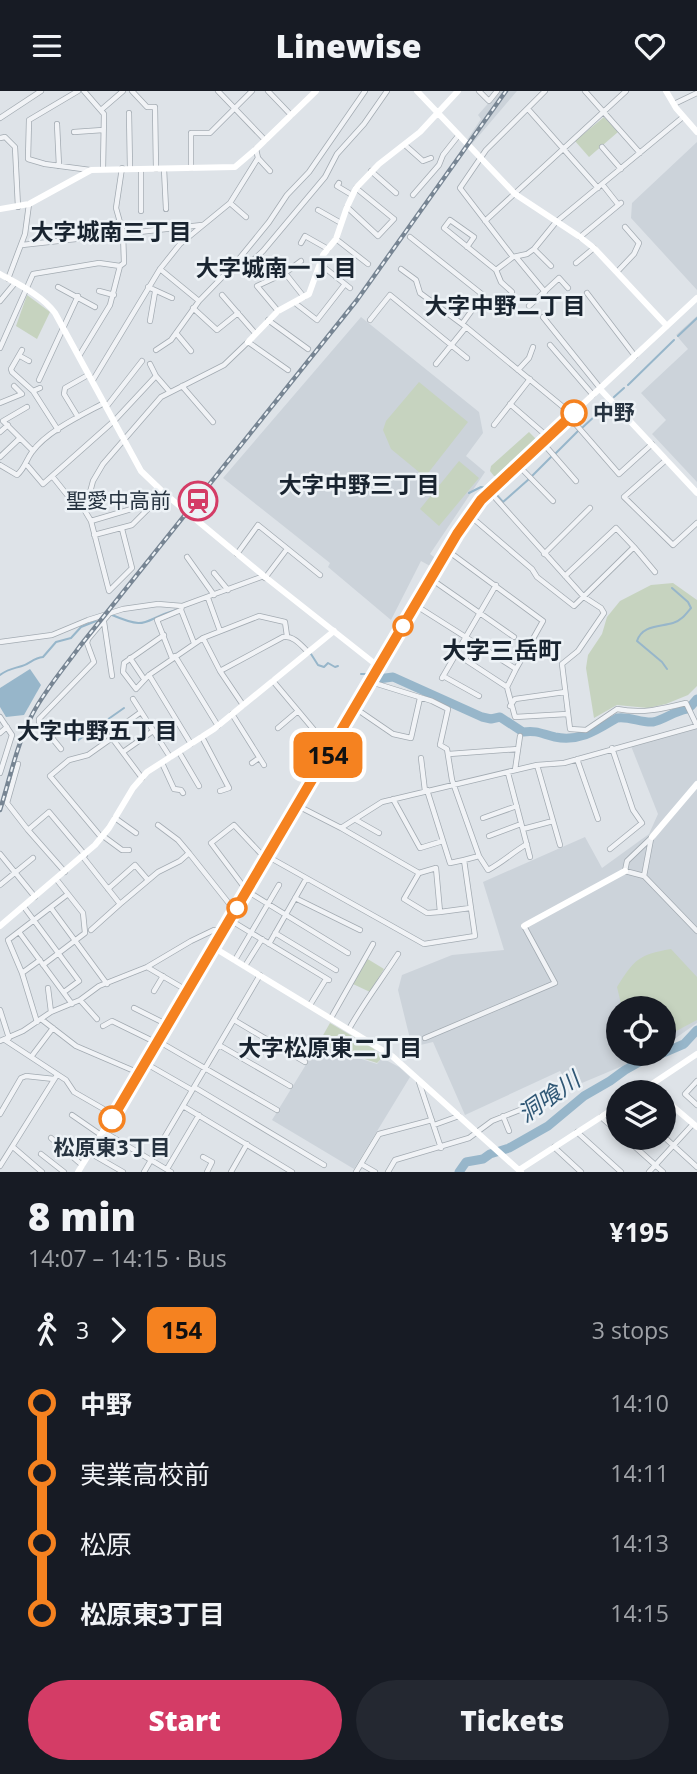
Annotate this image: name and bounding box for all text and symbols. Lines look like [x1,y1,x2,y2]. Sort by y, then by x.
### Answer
text: Linewise [275,24,422,67]
icon: menu [28,27,66,65]
icon: heart [631,27,669,65]
district label: 大字城南三丁目 [31,215,192,247]
district label: 大字城南一丁目 [196,251,357,283]
district label: 大字中野二丁目 [425,289,586,321]
place label: 中野 [593,398,635,426]
marker: 中野 [561,400,587,426]
district label: 大字中野三丁目 [279,468,440,500]
station icon: 聖愛中高前 [177,480,219,522]
place label: 聖愛中高前 [66,486,171,514]
unlabelled marker [393,616,413,636]
district label: 大字三岳町 [442,633,562,666]
district label: 大字中野五丁目 [17,714,178,746]
line badge: 154 [288,732,368,778]
text: 154 [307,738,349,771]
unlabelled marker [227,898,247,918]
map controls [606,996,676,1150]
button: locate [606,996,676,1066]
district label: 大字松原東二丁目 [238,1031,422,1063]
water label: 洞喰川 [511,1062,588,1129]
button: layers [606,1080,676,1150]
marker: 松原東3丁目 [99,1106,125,1132]
place label: 松原東3丁目 [53,1133,171,1161]
text: 8 min [28,1190,136,1242]
text: ¥195 [610,1214,669,1250]
text: 14:07 – 14:15 · Bus [28,1242,227,1274]
icon: walk [28,1311,66,1349]
icon: forward [99,1311,137,1349]
text: 154 [161,1313,202,1346]
text: 3 [76,1314,89,1346]
text: 3 stops [592,1314,669,1346]
text: 中野 [80,1386,132,1422]
text: 14:10 [610,1387,669,1419]
text: 実業高校前 [80,1456,210,1492]
text: 14:11 [610,1457,669,1489]
text: 松原 [80,1526,132,1562]
text: 14:13 [610,1527,669,1559]
text: 松原東3丁目 [80,1596,225,1632]
text: 14:15 [610,1597,669,1629]
button: Start [28,1680,342,1760]
button: Tickets [356,1680,669,1760]

